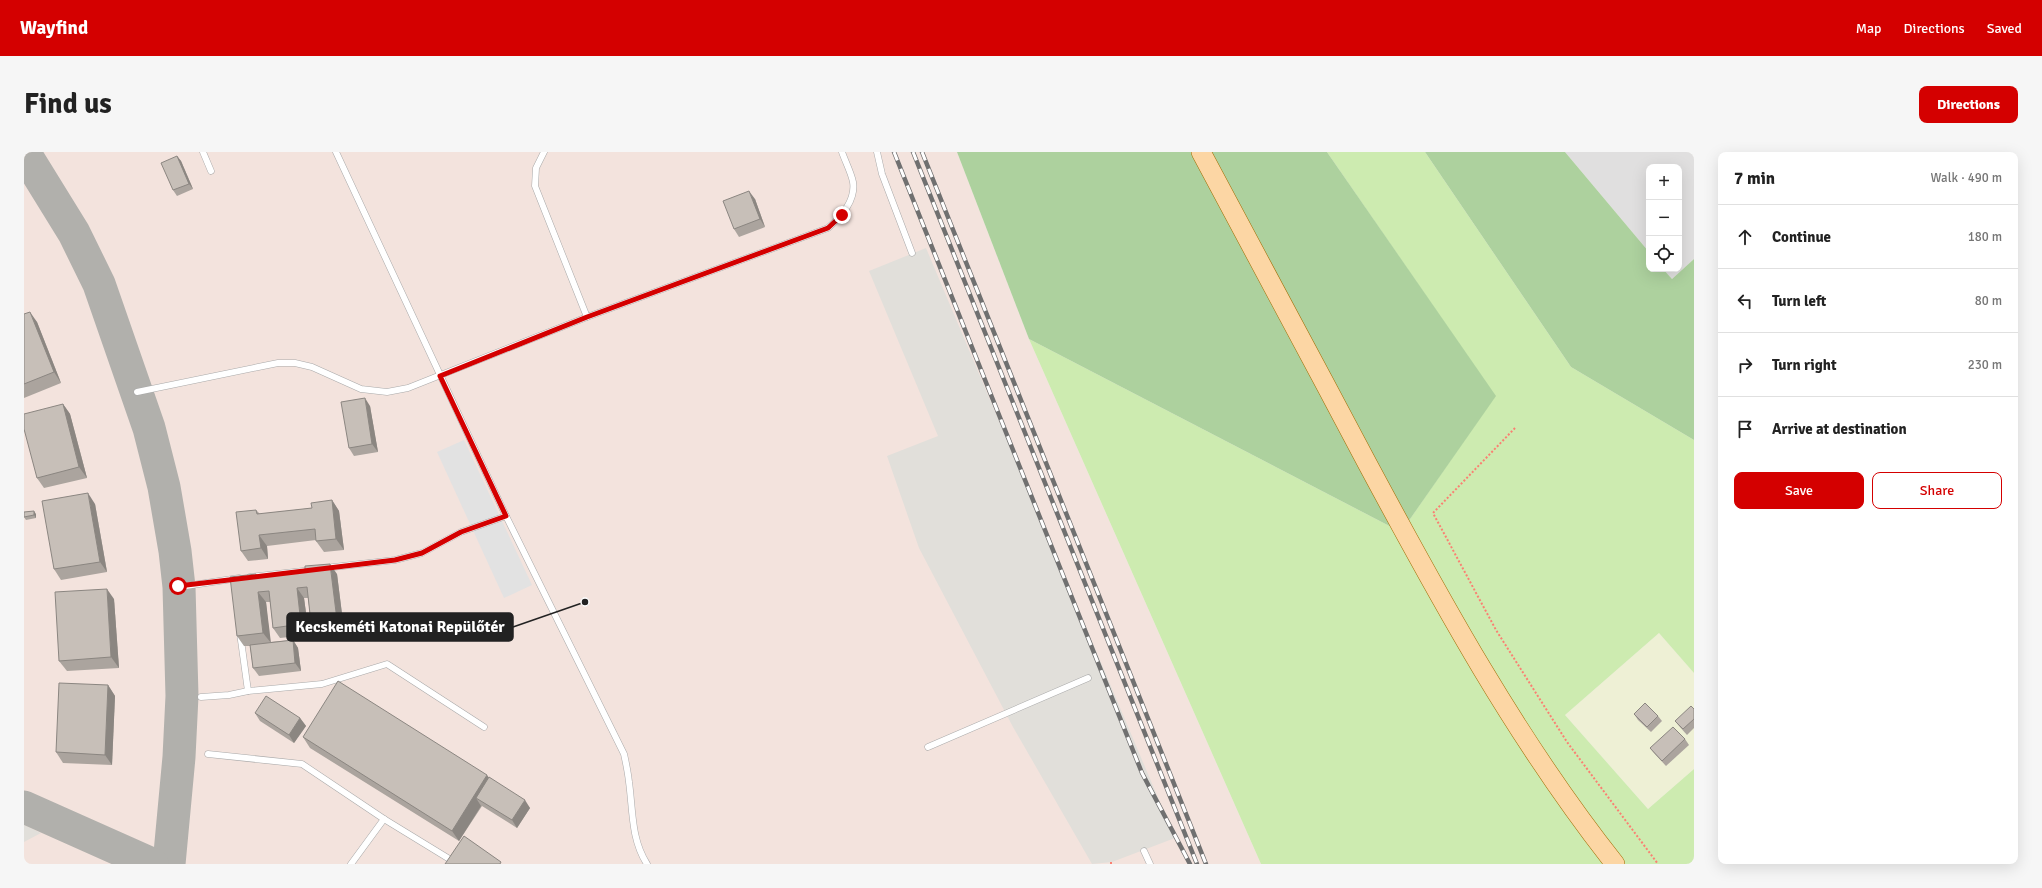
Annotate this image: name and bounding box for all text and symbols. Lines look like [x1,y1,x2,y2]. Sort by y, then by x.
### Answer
text: Wayfind [20,16,88,40]
text: Map [1856,20,1882,37]
text: Directions [1904,20,1965,37]
text: Saved [1987,20,2022,37]
button: Directions [1919,86,2018,123]
text: Find us [24,87,112,121]
map controls [1646,164,1682,272]
button: + [1646,164,1682,200]
text: 7 min [1734,168,1775,189]
text: Walk · 490 m [1931,170,2002,186]
button: − [1646,200,1682,236]
route end [833,206,851,224]
icon: ahead [1734,226,1756,248]
text: Continue [1772,228,1831,246]
text: 180 m [1968,229,2002,245]
button: locate [1646,236,1682,272]
icon: left [1734,290,1756,312]
text: Turn left [1772,292,1826,310]
text: 80 m [1975,293,2002,309]
icon: right [1734,354,1756,376]
text: Turn right [1772,356,1837,374]
text: 230 m [1968,357,2002,373]
icon: arrive [1734,418,1756,440]
text: Arrive at destination [1772,420,1907,438]
button: Save [1734,472,1864,509]
button: Share [1872,472,2002,509]
route start [169,577,187,595]
callout: Kecskeméti Katonai Repülőtér [287,613,513,641]
text: Kecskeméti Katonai Repülőtér [295,617,505,637]

